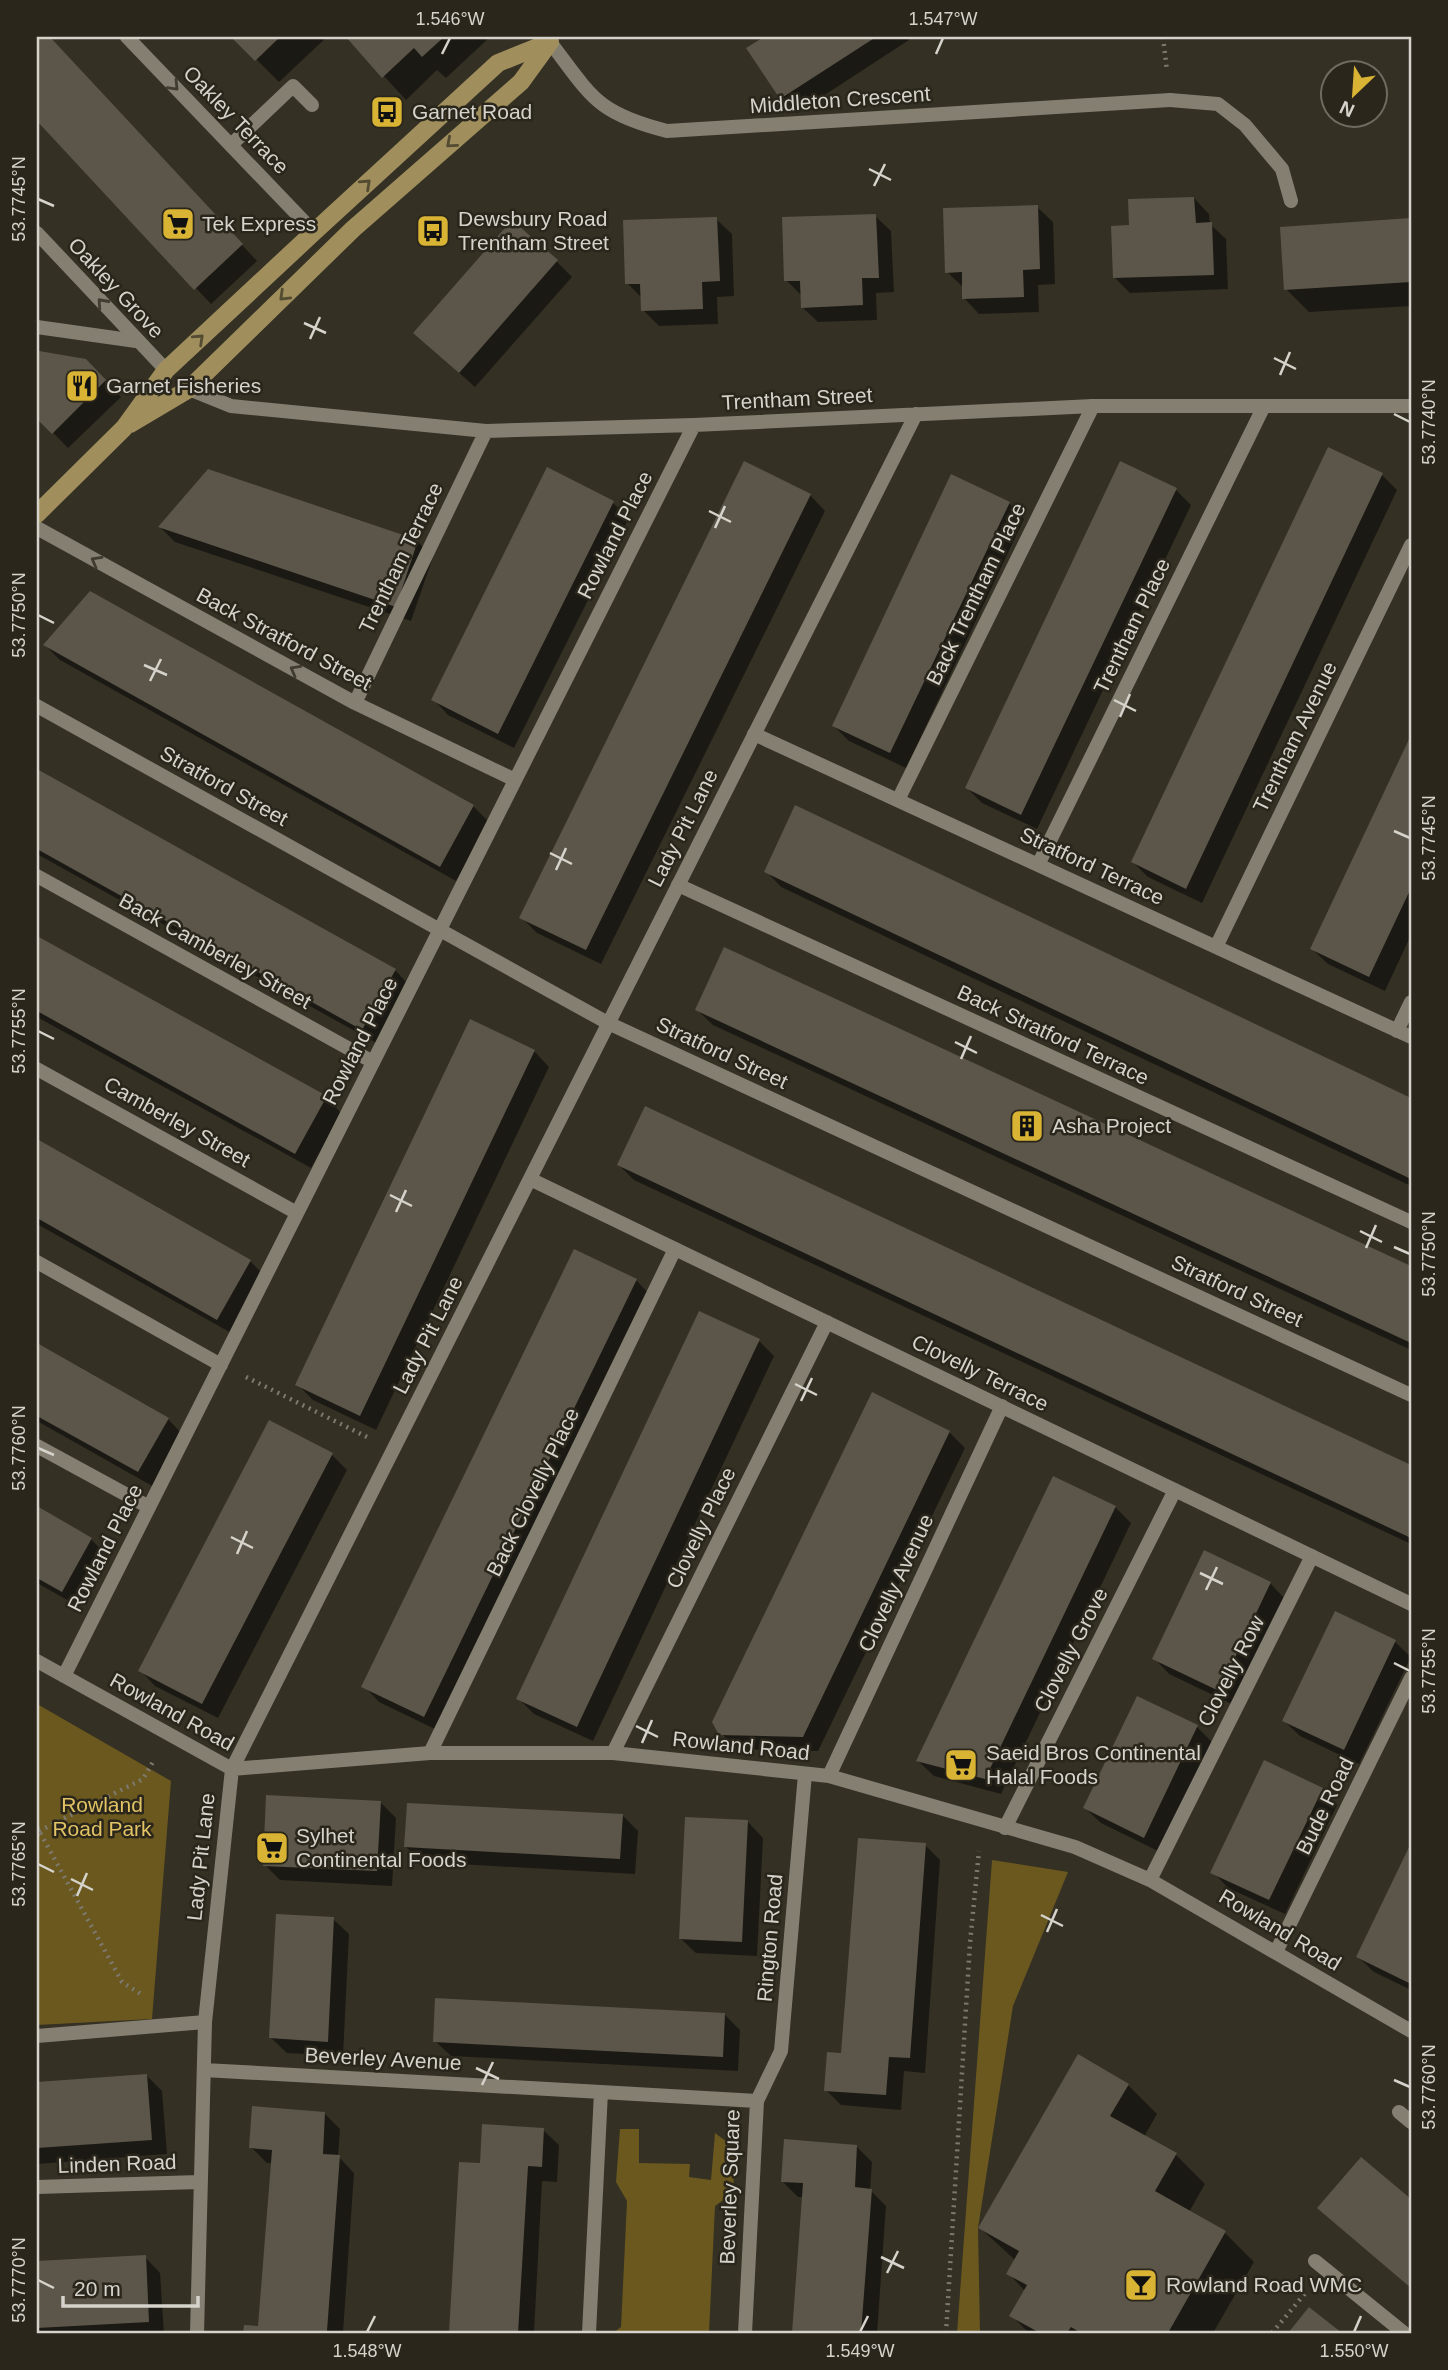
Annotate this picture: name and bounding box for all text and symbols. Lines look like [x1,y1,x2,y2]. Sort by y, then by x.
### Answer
text: 1.546°W [415,9,485,29]
text: 1.547°W [908,9,978,29]
north arrow [1318,60,1388,130]
street label: Oakley Terrace [179,61,294,178]
one-way arrow [166,78,178,91]
street label: Middleton Crescent [749,82,931,117]
bus stop icon: Garnet Road [368,93,406,131]
text: N [1336,97,1358,121]
place label: Garnet Road [412,100,532,123]
one-way arrow [447,135,460,147]
text: 53.7745°N [9,156,29,242]
one-way arrow [358,180,371,193]
supermarket icon: Tek Express [159,205,197,243]
place label: Dewsbury Road Trentham Street [458,207,609,254]
place label: Tek Express [202,212,316,235]
bus stop icon: Dewsbury Road Trentham Street [414,212,452,250]
street label: Oakley Grove [64,233,169,342]
one-way arrow [279,288,292,301]
one-way arrow [97,298,110,311]
one-way arrow [191,334,204,347]
restaurant icon: Garnet Fisheries [63,367,101,405]
place label: Garnet Fisheries [106,374,261,397]
text: 53.7740°N [1419,379,1439,465]
street label: Trentham Street [721,383,873,414]
street label: Rowland Place [573,467,657,602]
street label: Trentham Terrace [354,479,447,637]
street label: Back Trentham Place [921,499,1030,689]
street label: Trentham Place [1089,554,1174,697]
one-way arrow [90,556,103,569]
text: 53.7750°N [9,572,29,658]
street label: Back Stratford Street [193,583,376,695]
street label: Trentham Avenue [1248,658,1341,816]
one-way arrow [290,665,303,678]
street label: Stratford Street [156,741,292,830]
street label: Lady Pit Lane [643,765,722,890]
text: 53.7745°N [1419,795,1439,881]
street label: Stratford Terrace [1017,822,1168,909]
street label: Back Camberley Street [115,888,315,1013]
street label: Rowland Place [318,973,402,1108]
street label: Back Stratford Terrace [954,980,1153,1089]
text: 53.7755°N [9,988,29,1074]
street label: Stratford Street [653,1012,792,1093]
street label: Camberley Street [100,1072,254,1171]
building icon: Asha Project [1008,1107,1046,1145]
place label: Asha Project [1052,1114,1171,1137]
text: 53.7750°N [1419,1211,1439,1297]
street label: Stratford Street [1168,1250,1307,1331]
street label: Lady Pit Lane [388,1272,467,1397]
street label: Clovelly Terrace [908,1330,1052,1416]
street label: Back Clovelly Place [482,1404,583,1580]
text: 53.7760°N [9,1405,29,1491]
street label: Clovelly Place [661,1463,740,1592]
street label: Rowland Place [63,1480,147,1615]
street label: Clovelly Avenue [854,1510,937,1655]
street label: Clovelly Grove [1029,1584,1112,1716]
street label: Clovelly Row [1193,1611,1269,1730]
text: 53.7755°N [1419,1628,1439,1714]
street label: Rowland Road [106,1668,238,1755]
street label: Rowland Road [671,1727,811,1764]
place label: Saeid Bros Continental Halal Foods [986,1741,1201,1788]
supermarket icon: Saeid Bros Continental Halal Foods [942,1746,980,1784]
street label: Bude Road [1291,1754,1358,1858]
street label: Lady Pit Lane [182,1792,219,1922]
park label: Rowland Road Park [52,1793,152,1840]
text: 53.7765°N [9,1821,29,1907]
place label: Sylhet Continental Foods [296,1824,466,1871]
supermarket icon: Sylhet Continental Foods [253,1829,291,1867]
street label: Rington Road [752,1873,787,2003]
street label: Rowland Road [1215,1884,1345,1975]
street label: Beverley Avenue [304,2043,462,2074]
text: 53.7760°N [1419,2044,1439,2130]
street label: Beverley Square [715,2109,744,2265]
street label: Linden Road [57,2150,177,2177]
text: 53.7770°N [9,2237,29,2323]
scale bar [63,2265,198,2309]
bar icon: Rowland Road WMC [1122,2266,1160,2304]
place label: Rowland Road WMC [1166,2273,1362,2296]
text: 20 m [74,2277,121,2300]
text: 1.548°W [332,2341,402,2361]
text: 1.549°W [825,2341,895,2361]
text: 1.550°W [1319,2341,1389,2361]

